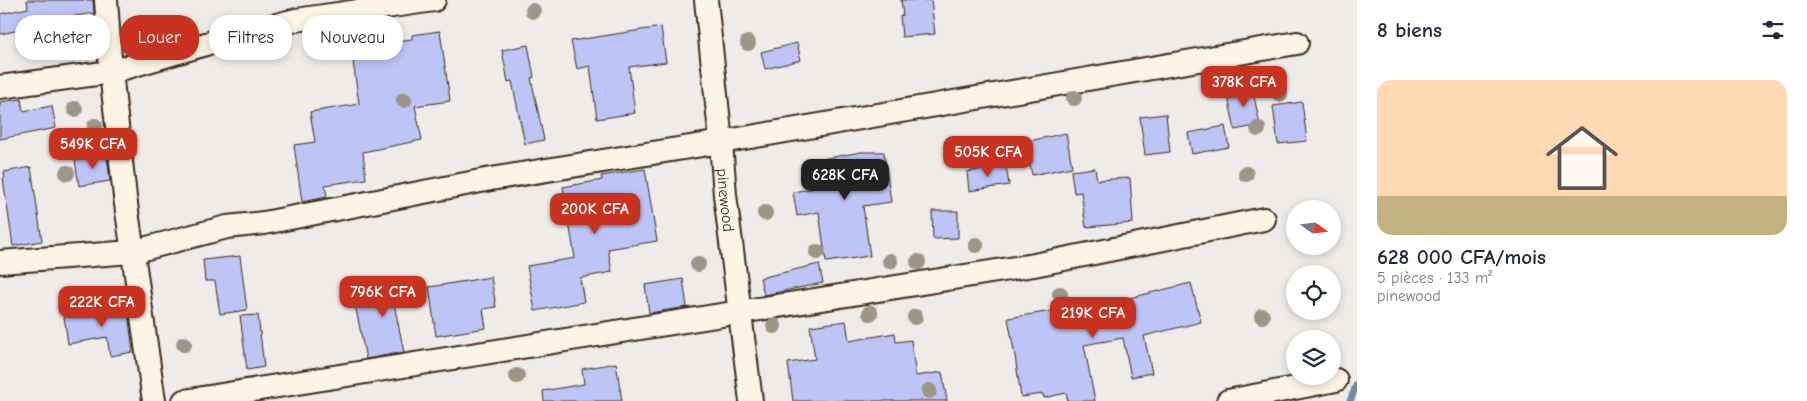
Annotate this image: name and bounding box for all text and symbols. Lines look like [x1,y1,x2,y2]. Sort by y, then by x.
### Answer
chip: Acheter [15,15,110,60]
chip: Louer [120,15,199,60]
chip: Filtres [209,15,292,60]
chip: Nouveau [302,15,403,60]
icon: filters [1759,16,1787,44]
text: 8 biens [1377,18,1442,42]
pin: 378K CFA [1192,66,1296,108]
text: 378K CFA [1212,73,1276,91]
icon: home [1537,113,1627,203]
pin: 549K CFA [41,128,145,170]
text: 549K CFA [60,135,126,153]
pin: 505K CFA [936,136,1040,178]
text: 505K CFA [954,143,1022,161]
pin: 628K CFA [793,158,897,201]
text: 628K CFA [812,166,878,184]
street label: pinewood [713,168,738,233]
pin: 200K CFA [543,192,647,235]
text: 200K CFA [561,200,629,218]
north arrow [1286,200,1341,255]
map controls [1286,200,1341,385]
text: 628 000 CFA/mois [1377,245,1546,269]
button: locate [1286,265,1341,320]
text: 5 pièces · 133 m² [1377,269,1492,287]
pin: 796K CFA [331,276,435,318]
text: 796K CFA [350,283,416,301]
pin: 222K CFA [50,286,154,328]
text: pinewood [1377,287,1441,305]
text: 222K CFA [69,293,135,311]
pin: 219K CFA [1041,296,1145,339]
text: 219K CFA [1061,304,1125,322]
button: layers [1286,330,1341,385]

